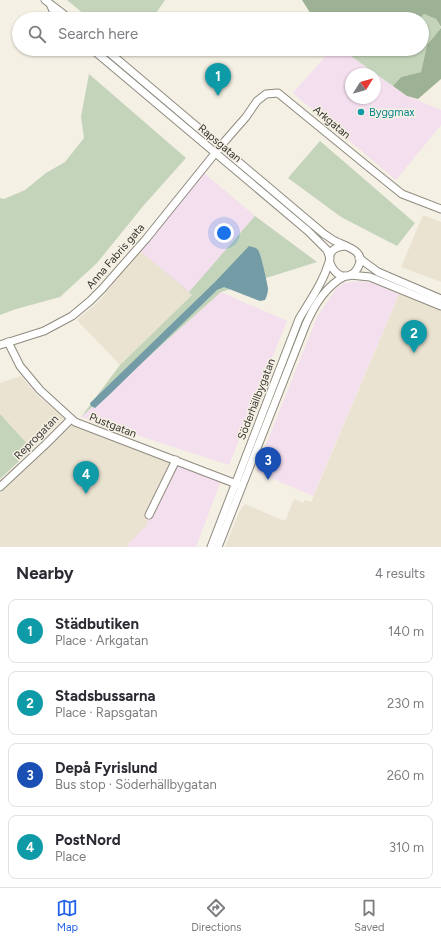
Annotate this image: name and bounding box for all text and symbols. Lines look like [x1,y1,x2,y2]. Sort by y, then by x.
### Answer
search box [12,12,429,56]
icon: search [26,23,48,45]
text: Search here [58,25,138,43]
pin: 1 [205,63,231,96]
north arrow [345,68,381,104]
street label: Arkgatan [311,103,353,142]
place label: Byggmax [369,106,415,119]
marker: Byggmax [356,107,366,117]
street label: Rapsgatan [196,122,244,165]
street label: Anna Fabris gata [84,221,147,292]
your location [214,223,234,243]
pin: 2 [401,320,427,353]
street label: Söderhällbygatan [235,357,278,442]
street label: Pustgatan [87,410,138,440]
street label: Reprogatan [11,412,61,462]
pin: 3 [255,447,281,480]
pin: 4 [73,461,99,494]
text: Nearby [16,563,74,583]
text: 4 results [375,566,425,581]
text: Städbutiken [55,615,139,633]
text: 1 [27,624,33,639]
text: 140 m [388,624,424,639]
text: Place · Arkgatan [55,633,148,648]
text: Stadsbussarna [55,687,156,705]
text: 2 [26,696,34,711]
text: 230 m [387,696,424,711]
text: Place · Rapsgatan [55,705,157,720]
text: Depå Fyrislund [55,759,157,777]
text: 3 [26,768,34,783]
text: 260 m [387,768,424,783]
text: Bus stop · Söderhällbygatan [55,777,217,792]
text: PostNord [55,831,121,849]
text: 4 [26,840,34,855]
text: 310 m [389,840,424,855]
text: Place [55,849,86,864]
tab: Map [56,897,78,934]
tab: Directions [191,897,241,934]
tab: Saved [354,897,385,934]

